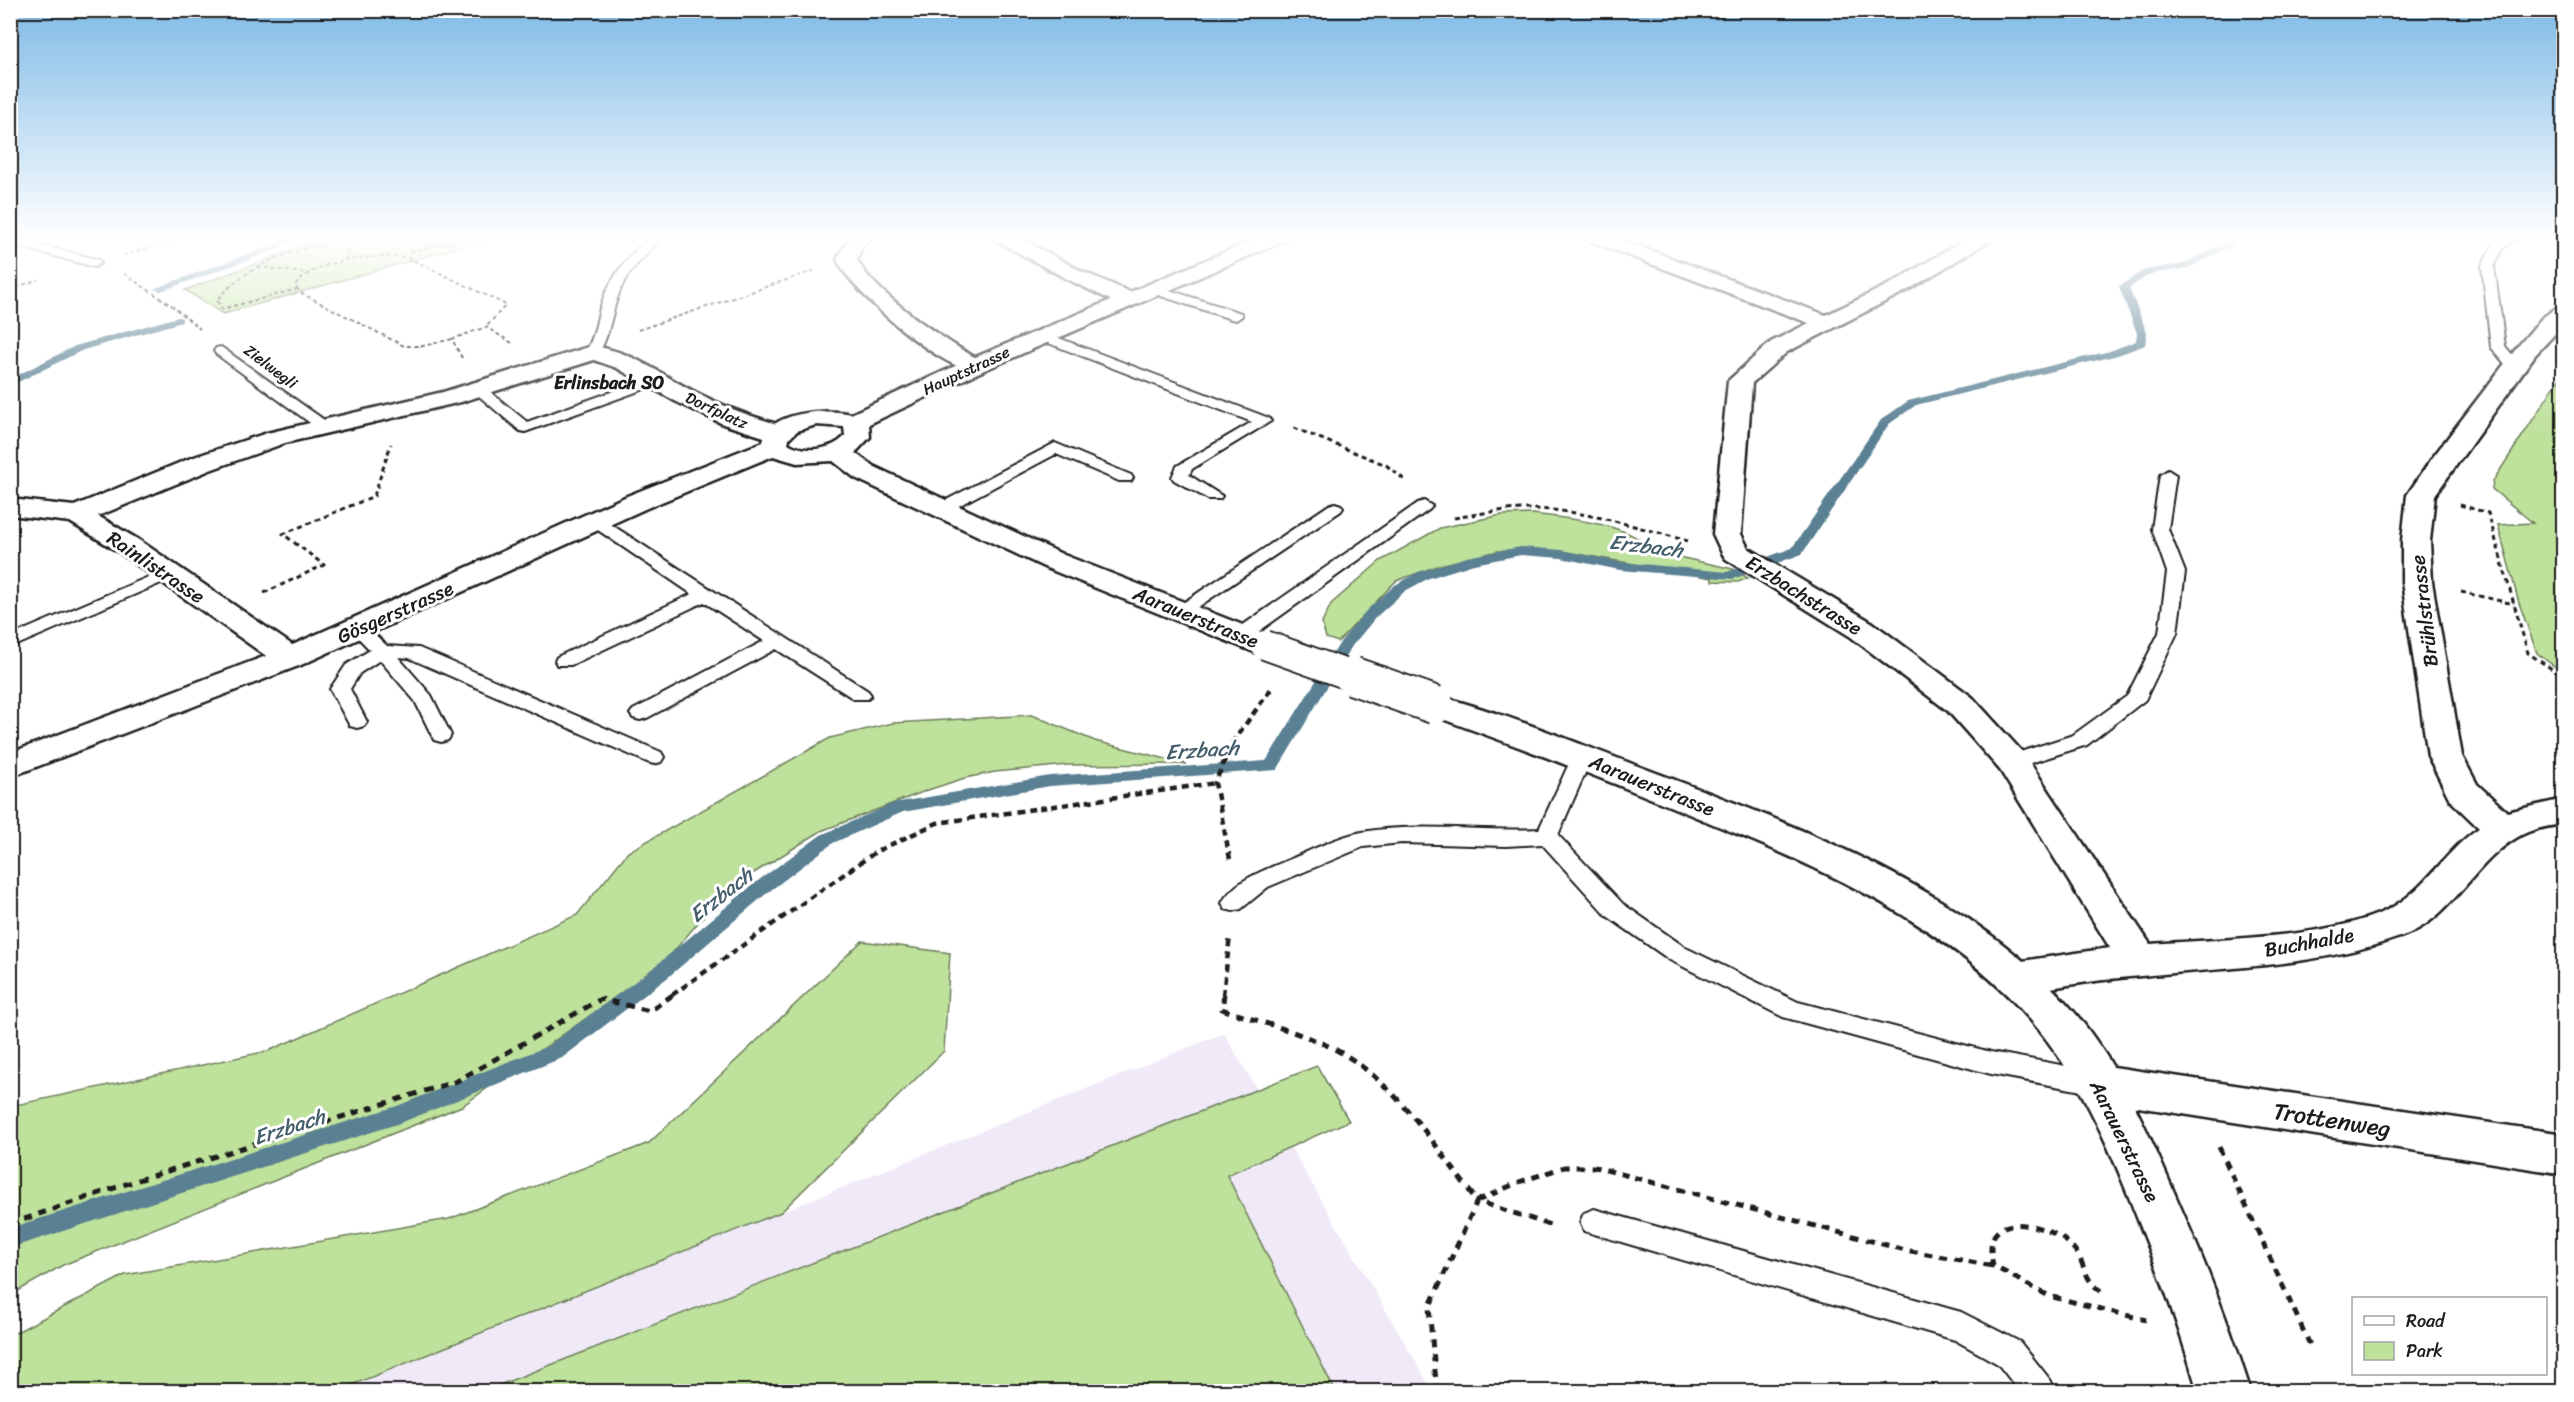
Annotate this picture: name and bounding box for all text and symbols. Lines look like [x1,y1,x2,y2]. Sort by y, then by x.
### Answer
street label: Zielwegli [237,336,305,397]
street label: Hauptstrasse [918,338,1015,403]
district label: Erlinsbach SO [554,367,664,399]
street label: Dorfplatz [680,383,754,438]
street label: Rainlistrasse [99,521,212,613]
water label: Erzbach [1607,523,1687,570]
street label: Erzbachstrasse [1738,546,1869,645]
street label: Brühlstrasse [2400,553,2449,669]
street label: Gösgerstrasse [331,571,460,654]
street label: Aarauerstrasse [1127,576,1264,659]
water label: Erzbach [1164,728,1242,772]
street label: Aarauerstrasse [1583,744,1720,827]
water label: Erzbach [680,856,763,933]
street label: Buchhalde [2262,917,2357,968]
street label: Aarauerstrasse [2079,1073,2170,1209]
street label: Trottenweg [2270,1090,2394,1150]
water label: Erzbach [248,1097,332,1156]
legend [2352,1297,2547,1375]
text: Road [2406,1305,2446,1337]
text: Park [2406,1335,2443,1367]

